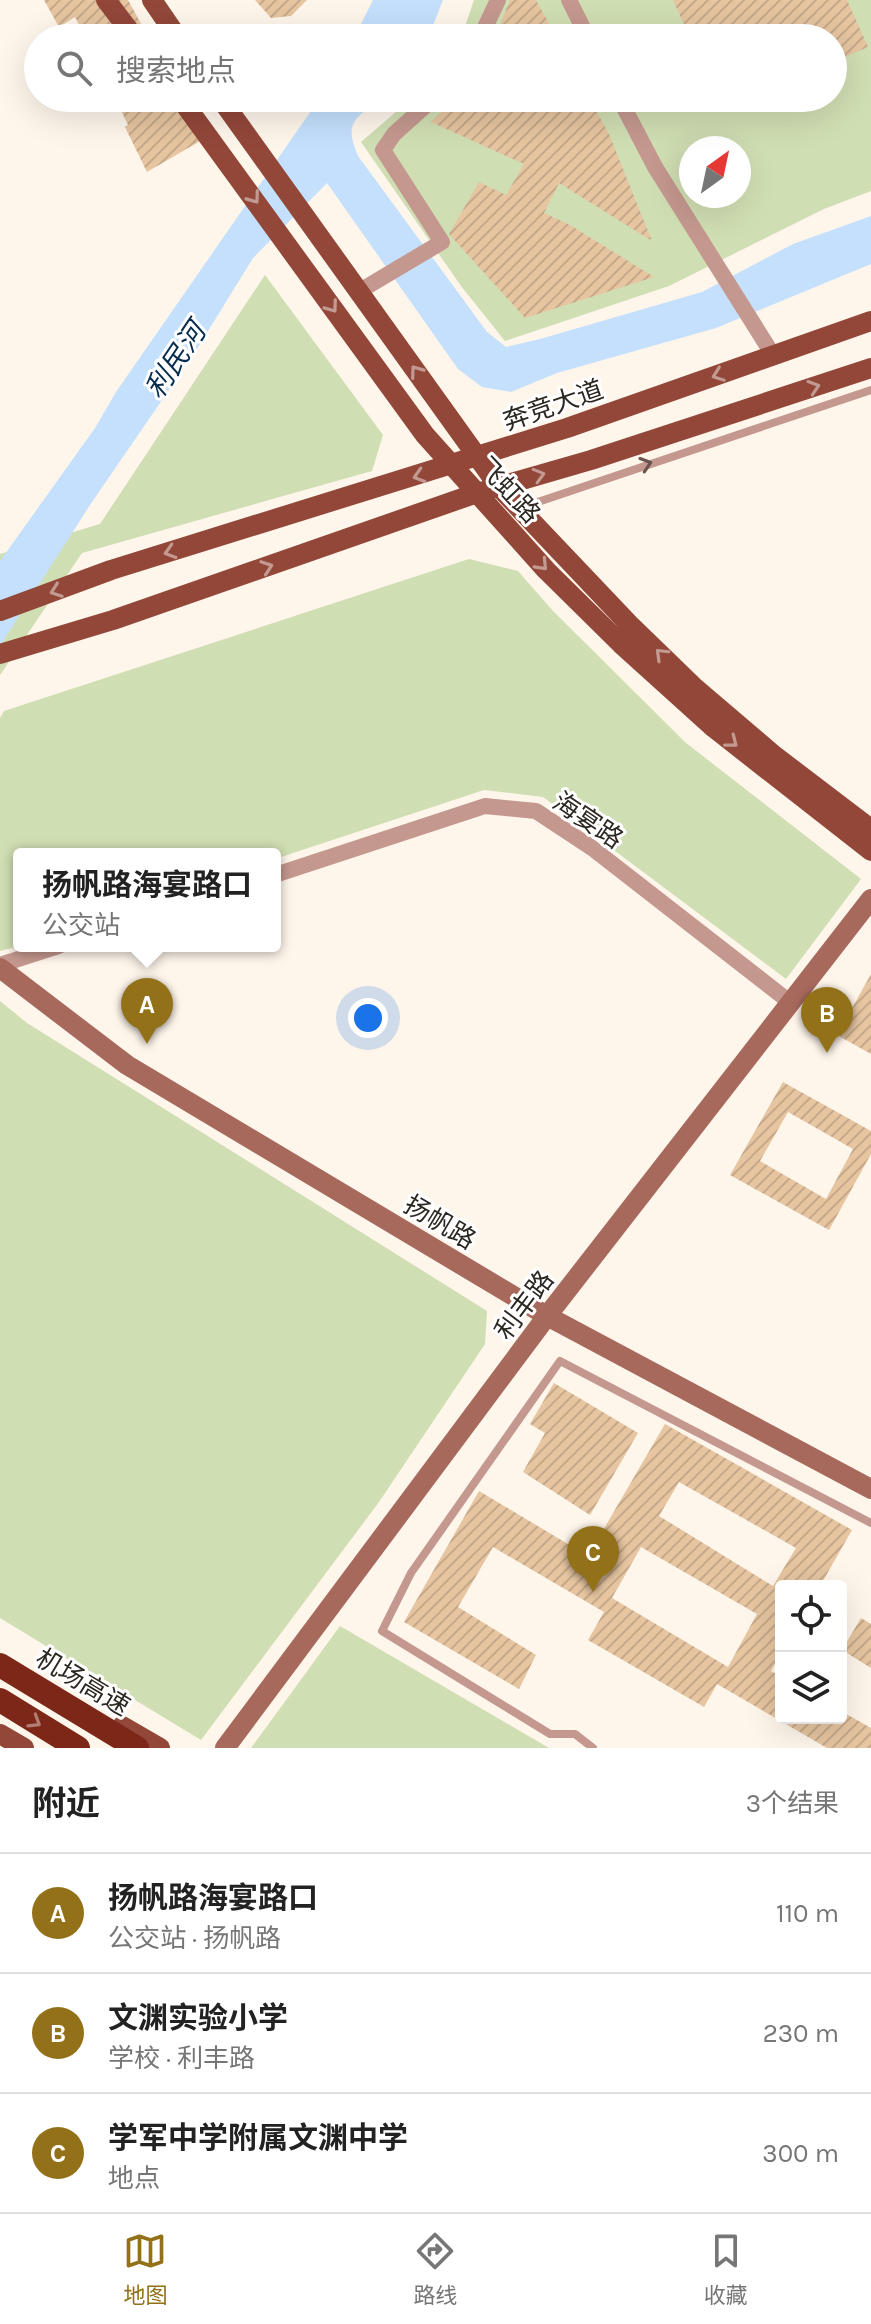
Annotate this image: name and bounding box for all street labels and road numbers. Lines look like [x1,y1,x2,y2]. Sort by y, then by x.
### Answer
street label: 奔竞大道 [499,374,607,437]
street label: 飞虹路 [471,451,547,529]
street label: 海宴路 [547,786,629,855]
street label: 扬帆路 [398,1189,481,1256]
street label: 利丰路 [489,1265,560,1346]
street label: 机场高速 [30,1642,135,1723]

